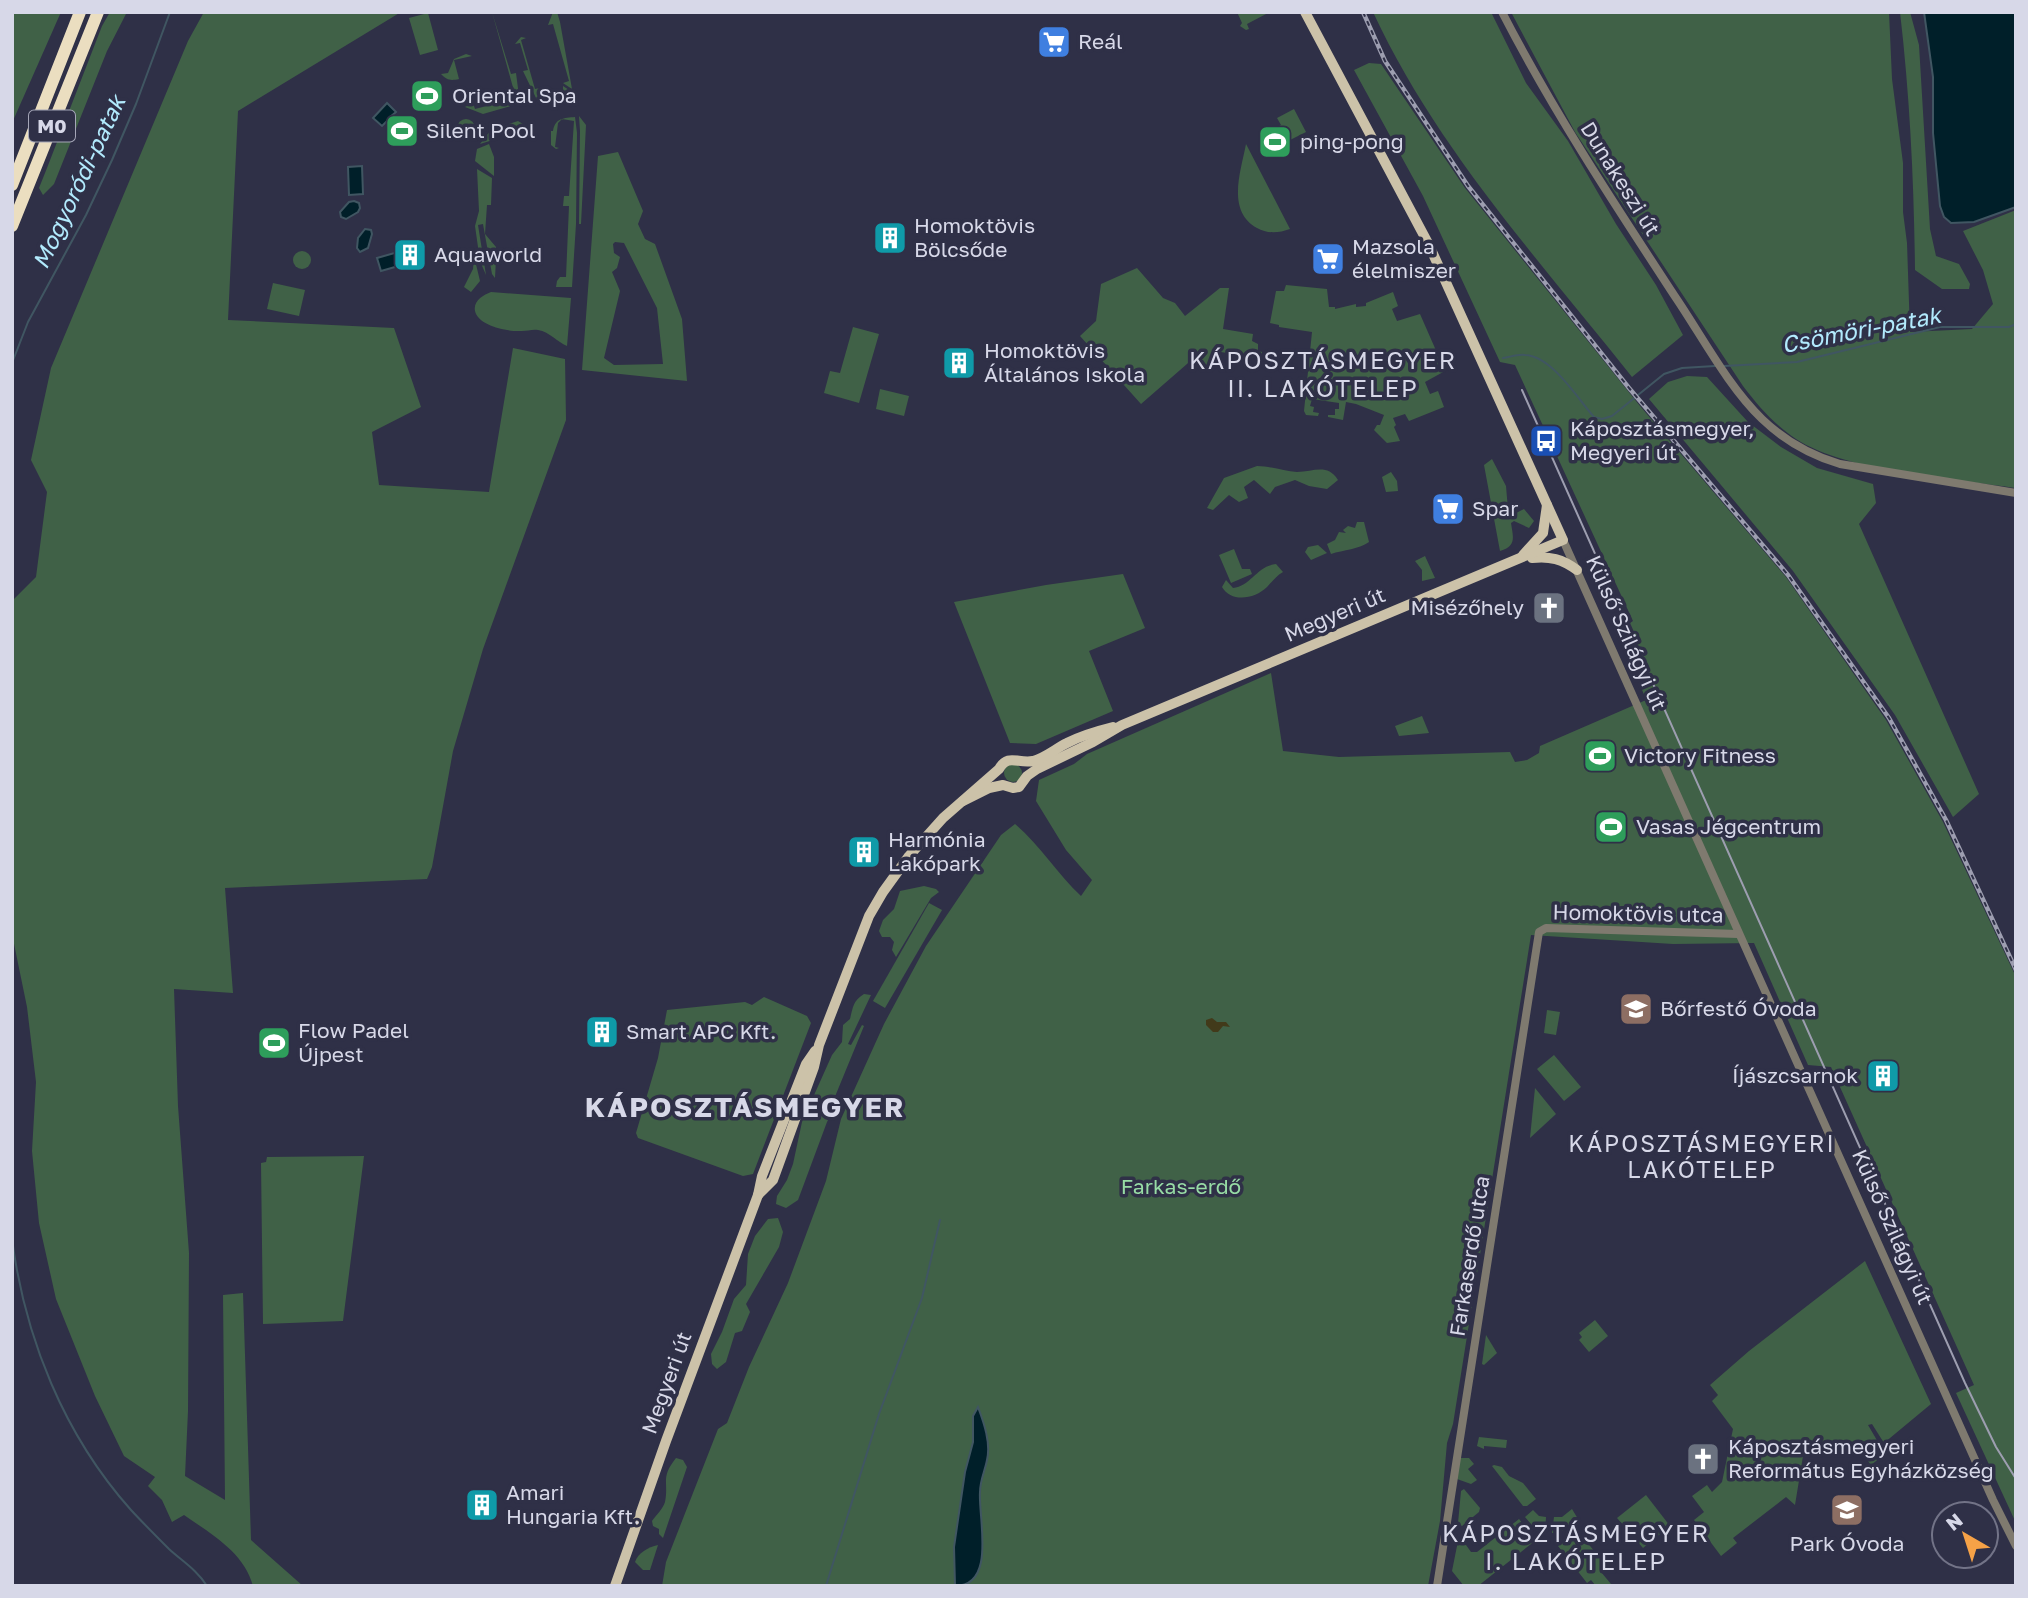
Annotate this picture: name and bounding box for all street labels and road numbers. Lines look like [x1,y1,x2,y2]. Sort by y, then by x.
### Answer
road number: M0 [29,110,75,142]
street label: Dunakeszi út [1575,117,1666,240]
street label: Külső Szilágyi út [1581,551,1673,714]
street label: Megyeri út [1280,581,1389,647]
street label: Homoktövis utca [1552,899,1724,927]
street label: Külső Szilágyi út [1847,1145,1939,1308]
street label: Farkaserdő utca [1443,1174,1495,1338]
street label: Megyeri út [636,1328,697,1437]

